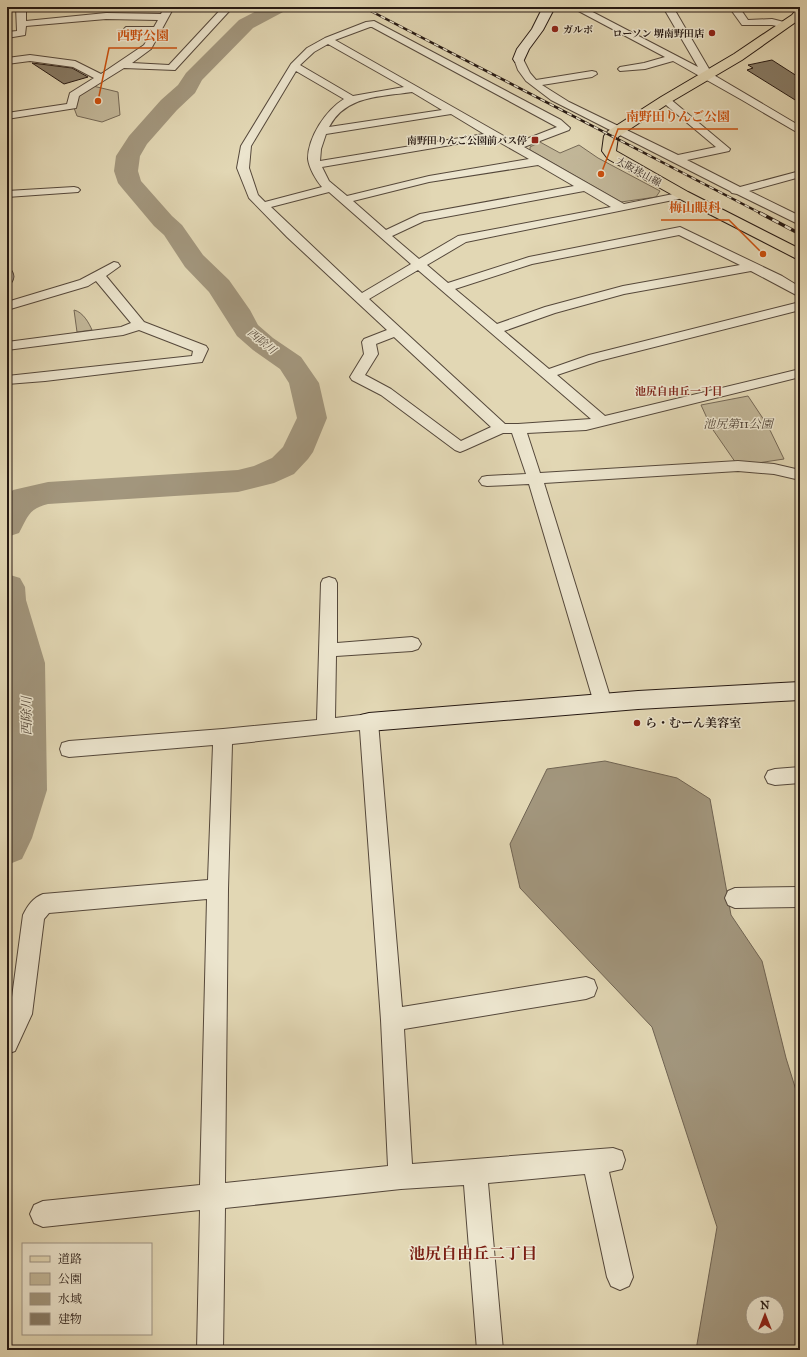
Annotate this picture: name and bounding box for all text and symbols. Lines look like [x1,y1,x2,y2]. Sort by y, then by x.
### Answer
callout: 西野公園 [109,23,177,48]
marker: ガルボ [550,24,560,34]
place label: ガルボ [563,24,593,36]
text: 西野公園 [117,28,169,44]
place label: ローソン 堺南野田店 [612,28,705,40]
marker: ローソン 堺南野田店 [707,28,717,38]
callout: 南野田りんご公園 [618,104,738,129]
text: 南野田りんご公園 [626,109,730,125]
place label: 南野田りんご公園前バス停 [407,135,527,147]
marker: 南野田りんご公園前バス停 [530,135,540,145]
street label: 大阪狭山線 [614,155,663,189]
callout: 梅山眼科 [661,195,729,220]
text: 梅山眼科 [669,200,721,216]
water label: 西除川 [245,326,279,357]
district label: 池尻自由丘一丁目 [635,385,723,398]
park label: 池尻第11公園 [703,417,775,431]
water label: 西除川 [19,695,35,736]
place label: ら・むーん美容室 [645,716,741,730]
marker: ら・むーん美容室 [632,718,642,728]
legend [22,1243,152,1335]
district label: 池尻自由丘二丁目 [409,1244,537,1263]
text: 道路 [58,1252,82,1266]
text: 公園 [58,1272,82,1286]
text: 水域 [58,1292,82,1306]
north arrow [745,1295,785,1335]
text: N [760,1299,770,1312]
text: 建物 [58,1312,82,1326]

